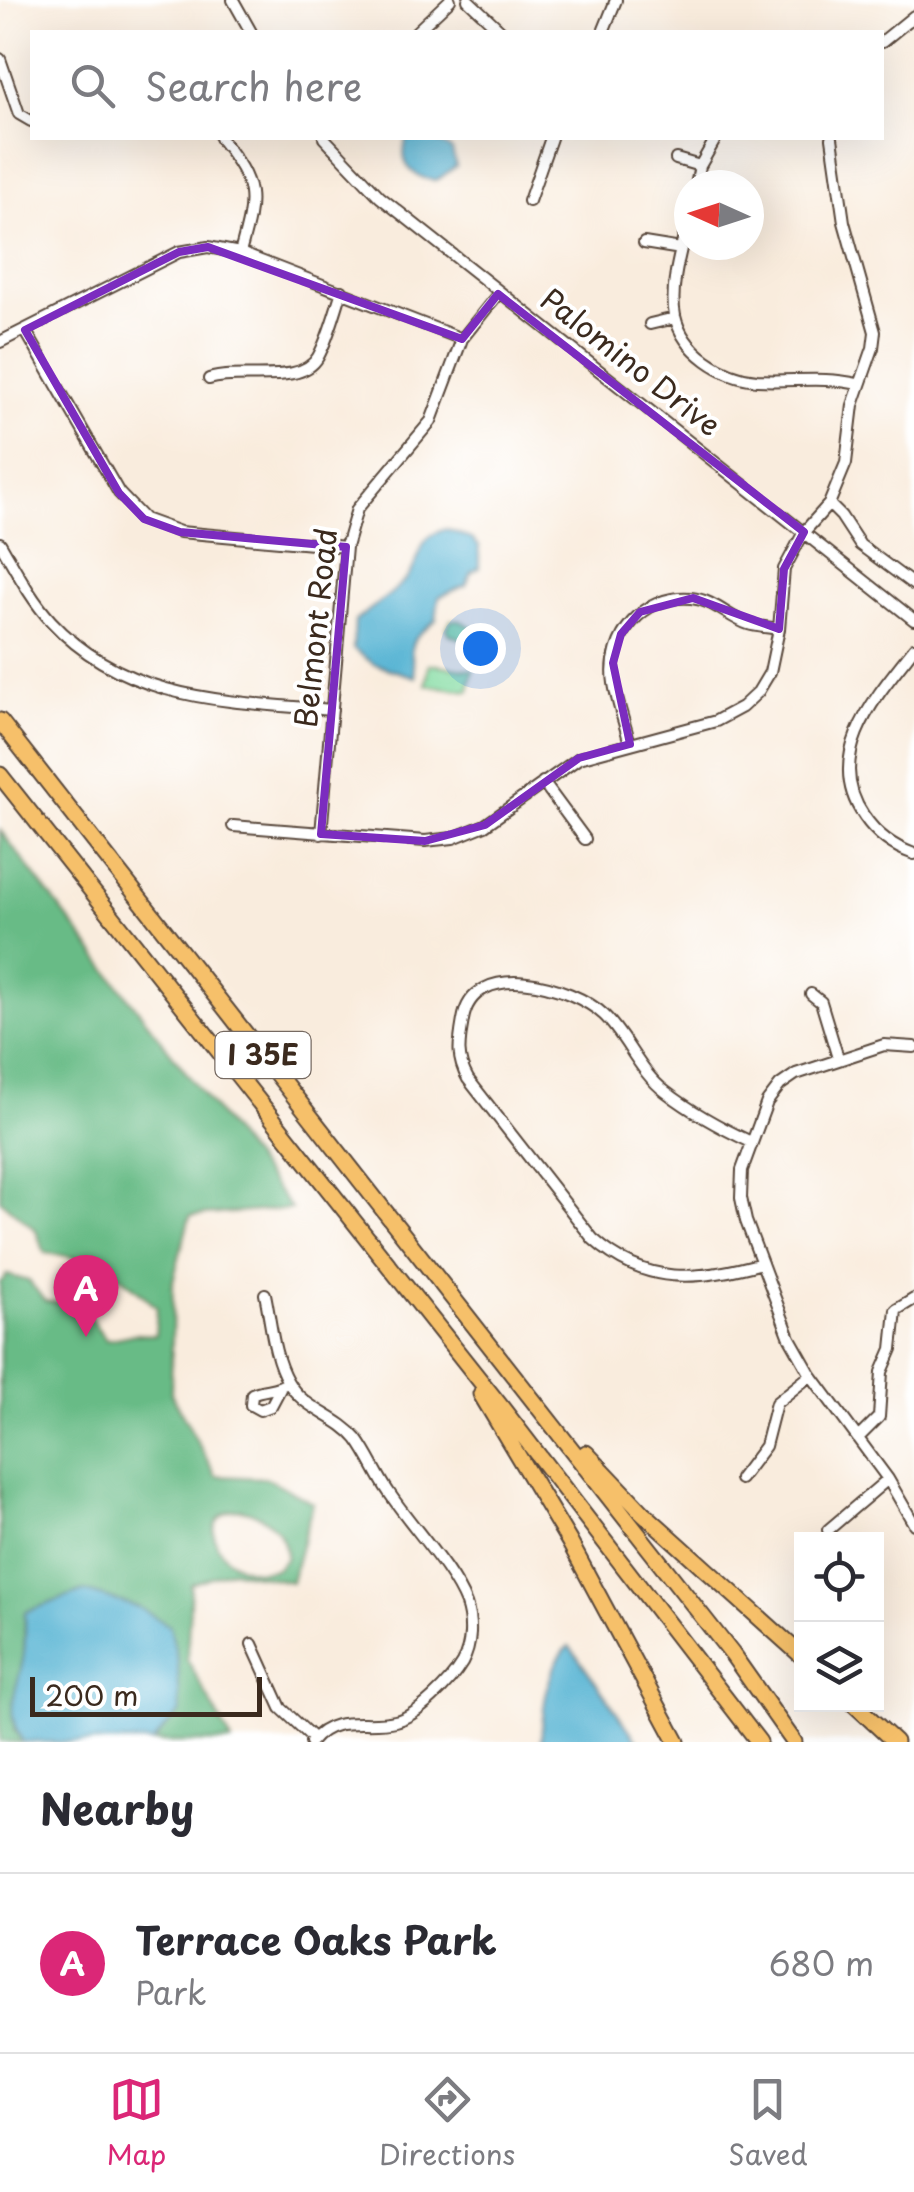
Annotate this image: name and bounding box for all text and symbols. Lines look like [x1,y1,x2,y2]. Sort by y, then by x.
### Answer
search box [30,30,884,140]
text: Search here [145,57,362,114]
icon: search [65,58,120,113]
north arrow [674,170,764,260]
street label: Palomino Drive [532,276,731,446]
street label: Belmont Road [282,526,347,730]
your location [455,623,506,674]
road number: I 35E [216,1032,310,1078]
pin: A [54,1254,118,1337]
map controls [794,1532,884,1712]
button: locate [794,1532,884,1622]
button: layers [794,1622,884,1712]
scale bar [30,1672,262,1716]
text: 200 m [45,1673,138,1716]
text: Nearby [40,1776,194,1839]
text: Terrace Oaks Park [135,1911,497,1968]
text: A [60,1939,85,1987]
text: 680 m [769,1939,874,1987]
text: Park [135,1968,207,2016]
tab: Map [106,2072,166,2175]
tab: Directions [379,2072,515,2175]
tab: Saved [728,2072,808,2175]

